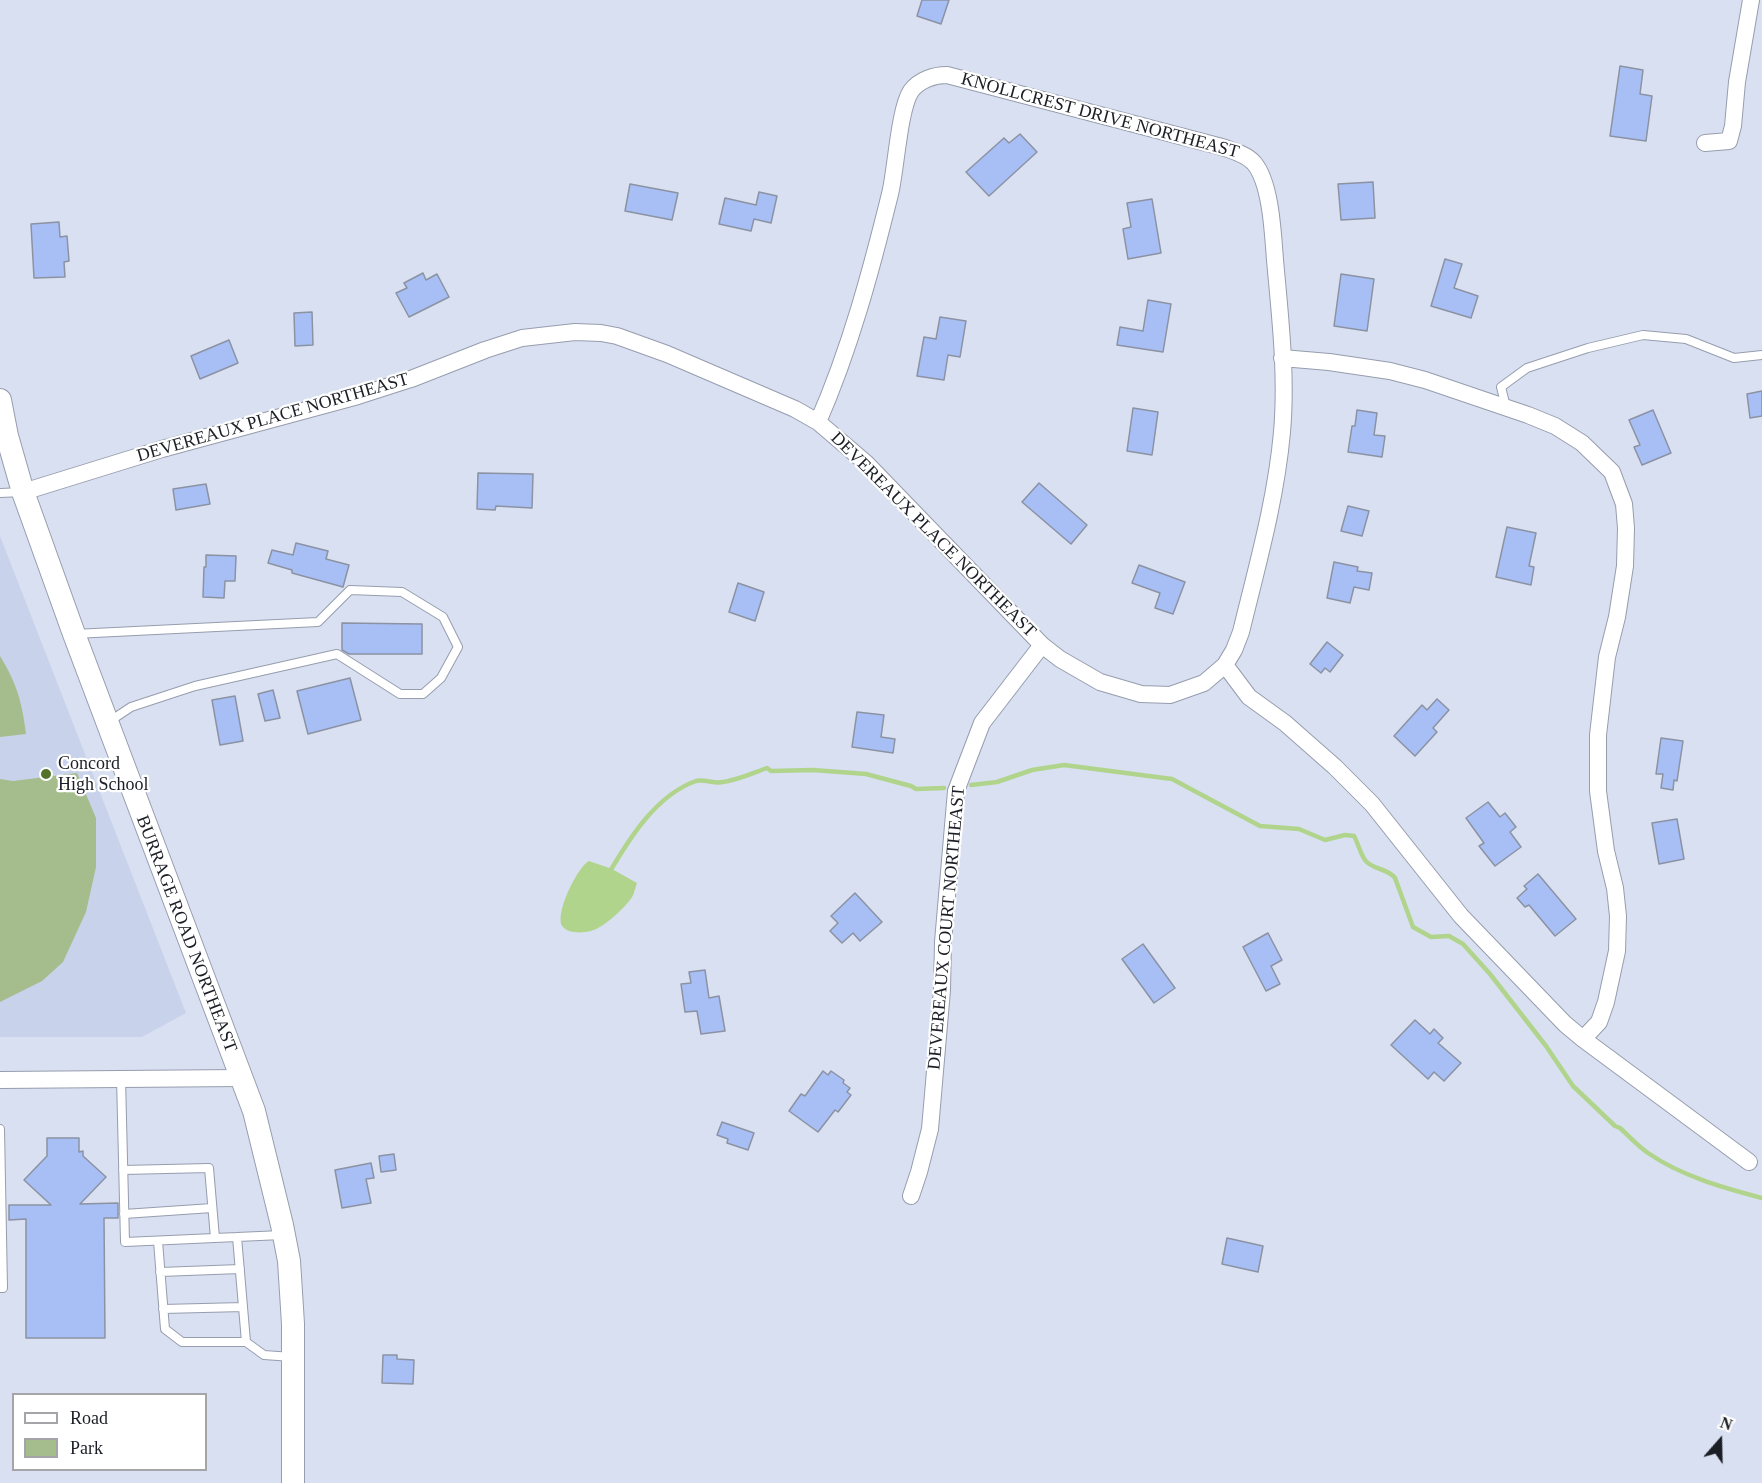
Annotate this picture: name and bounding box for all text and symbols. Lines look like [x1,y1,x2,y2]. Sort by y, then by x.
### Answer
street label: KNOLLCREST DRIVE NORTHEAST [959,68,1241,164]
street label: DEVEREAUX PLACE NORTHEAST [135,369,411,467]
street label: DEVEREAUX PLACE NORTHEAST [826,428,1040,642]
place label: Concord High School [58,753,149,795]
marker: Concord High School [39,767,53,781]
street label: DEVEREAUX COURT NORTHEAST [924,785,970,1071]
street label: BURRAGE ROAD NORTHEAST [131,813,241,1055]
legend [12,1393,207,1471]
text: Road [70,1408,108,1428]
north arrow [1690,1411,1750,1471]
text: N [1718,1414,1735,1434]
text: Park [70,1438,103,1458]

